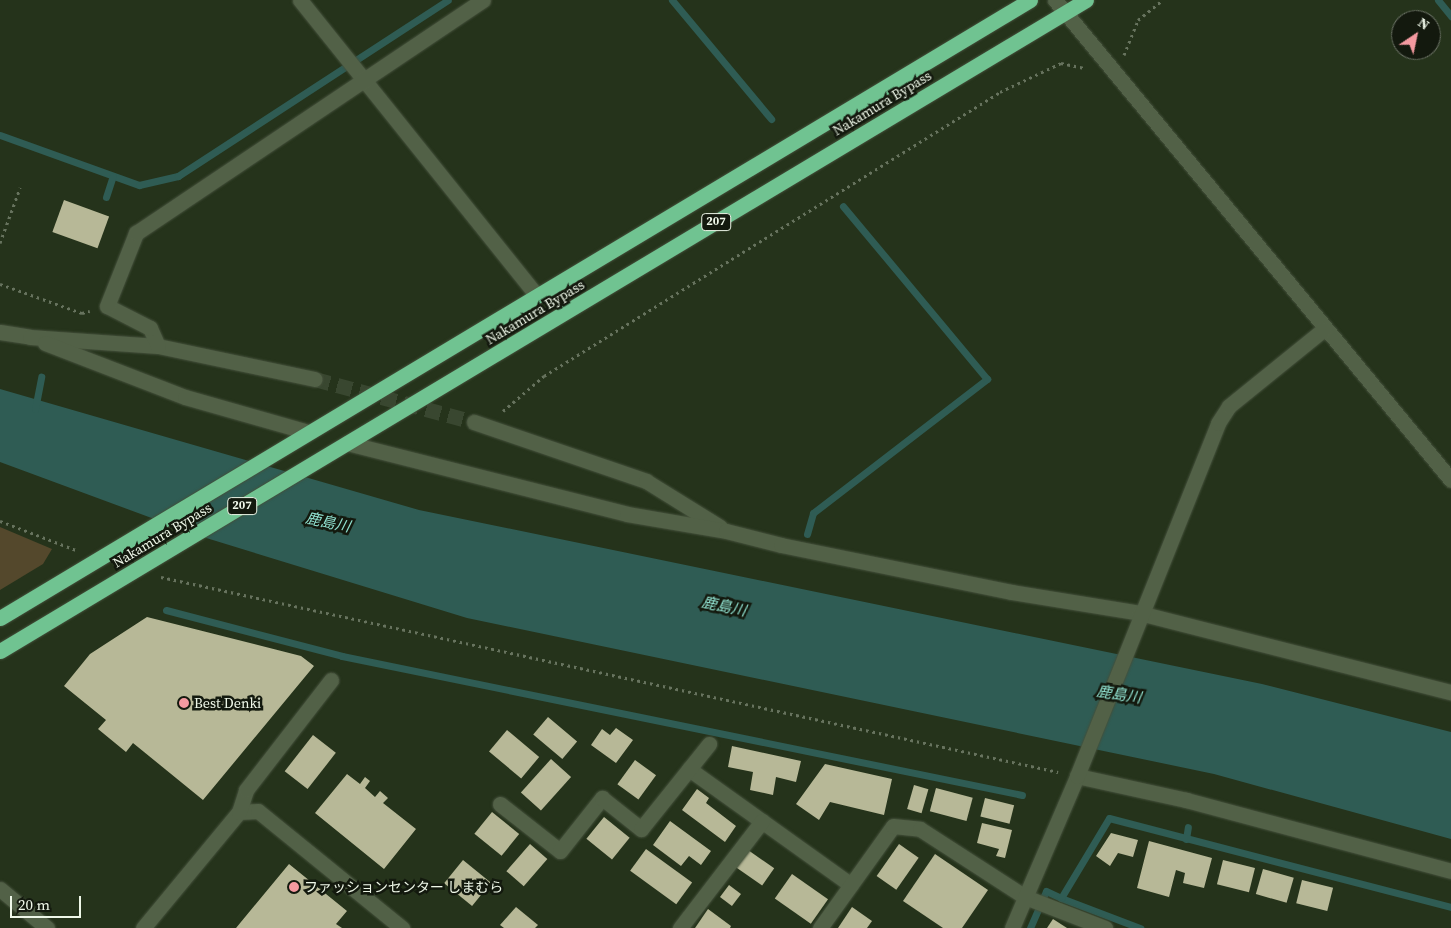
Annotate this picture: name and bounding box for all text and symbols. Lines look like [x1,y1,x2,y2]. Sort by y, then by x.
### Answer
north arrow [1391,10,1441,60]
text: N [1414,12,1434,35]
street label: Nakamura Bypass [830,67,934,139]
road number: 207 [701,212,731,232]
street label: Nakamura Bypass [483,276,587,348]
road number: 207 [227,496,257,516]
street label: Nakamura Bypass [110,499,214,571]
water label: 鹿島川 [304,509,352,535]
water label: 鹿島川 [700,593,748,619]
water label: 鹿島川 [1095,682,1143,706]
place label: Best Denki [194,695,261,711]
marker: Best Denki [178,697,190,709]
place label: ファッションセンター しまむら [304,879,503,895]
marker: ファッションセンター しまむら [288,881,300,893]
scale bar [12,886,84,918]
text: 20 m [18,894,50,915]

